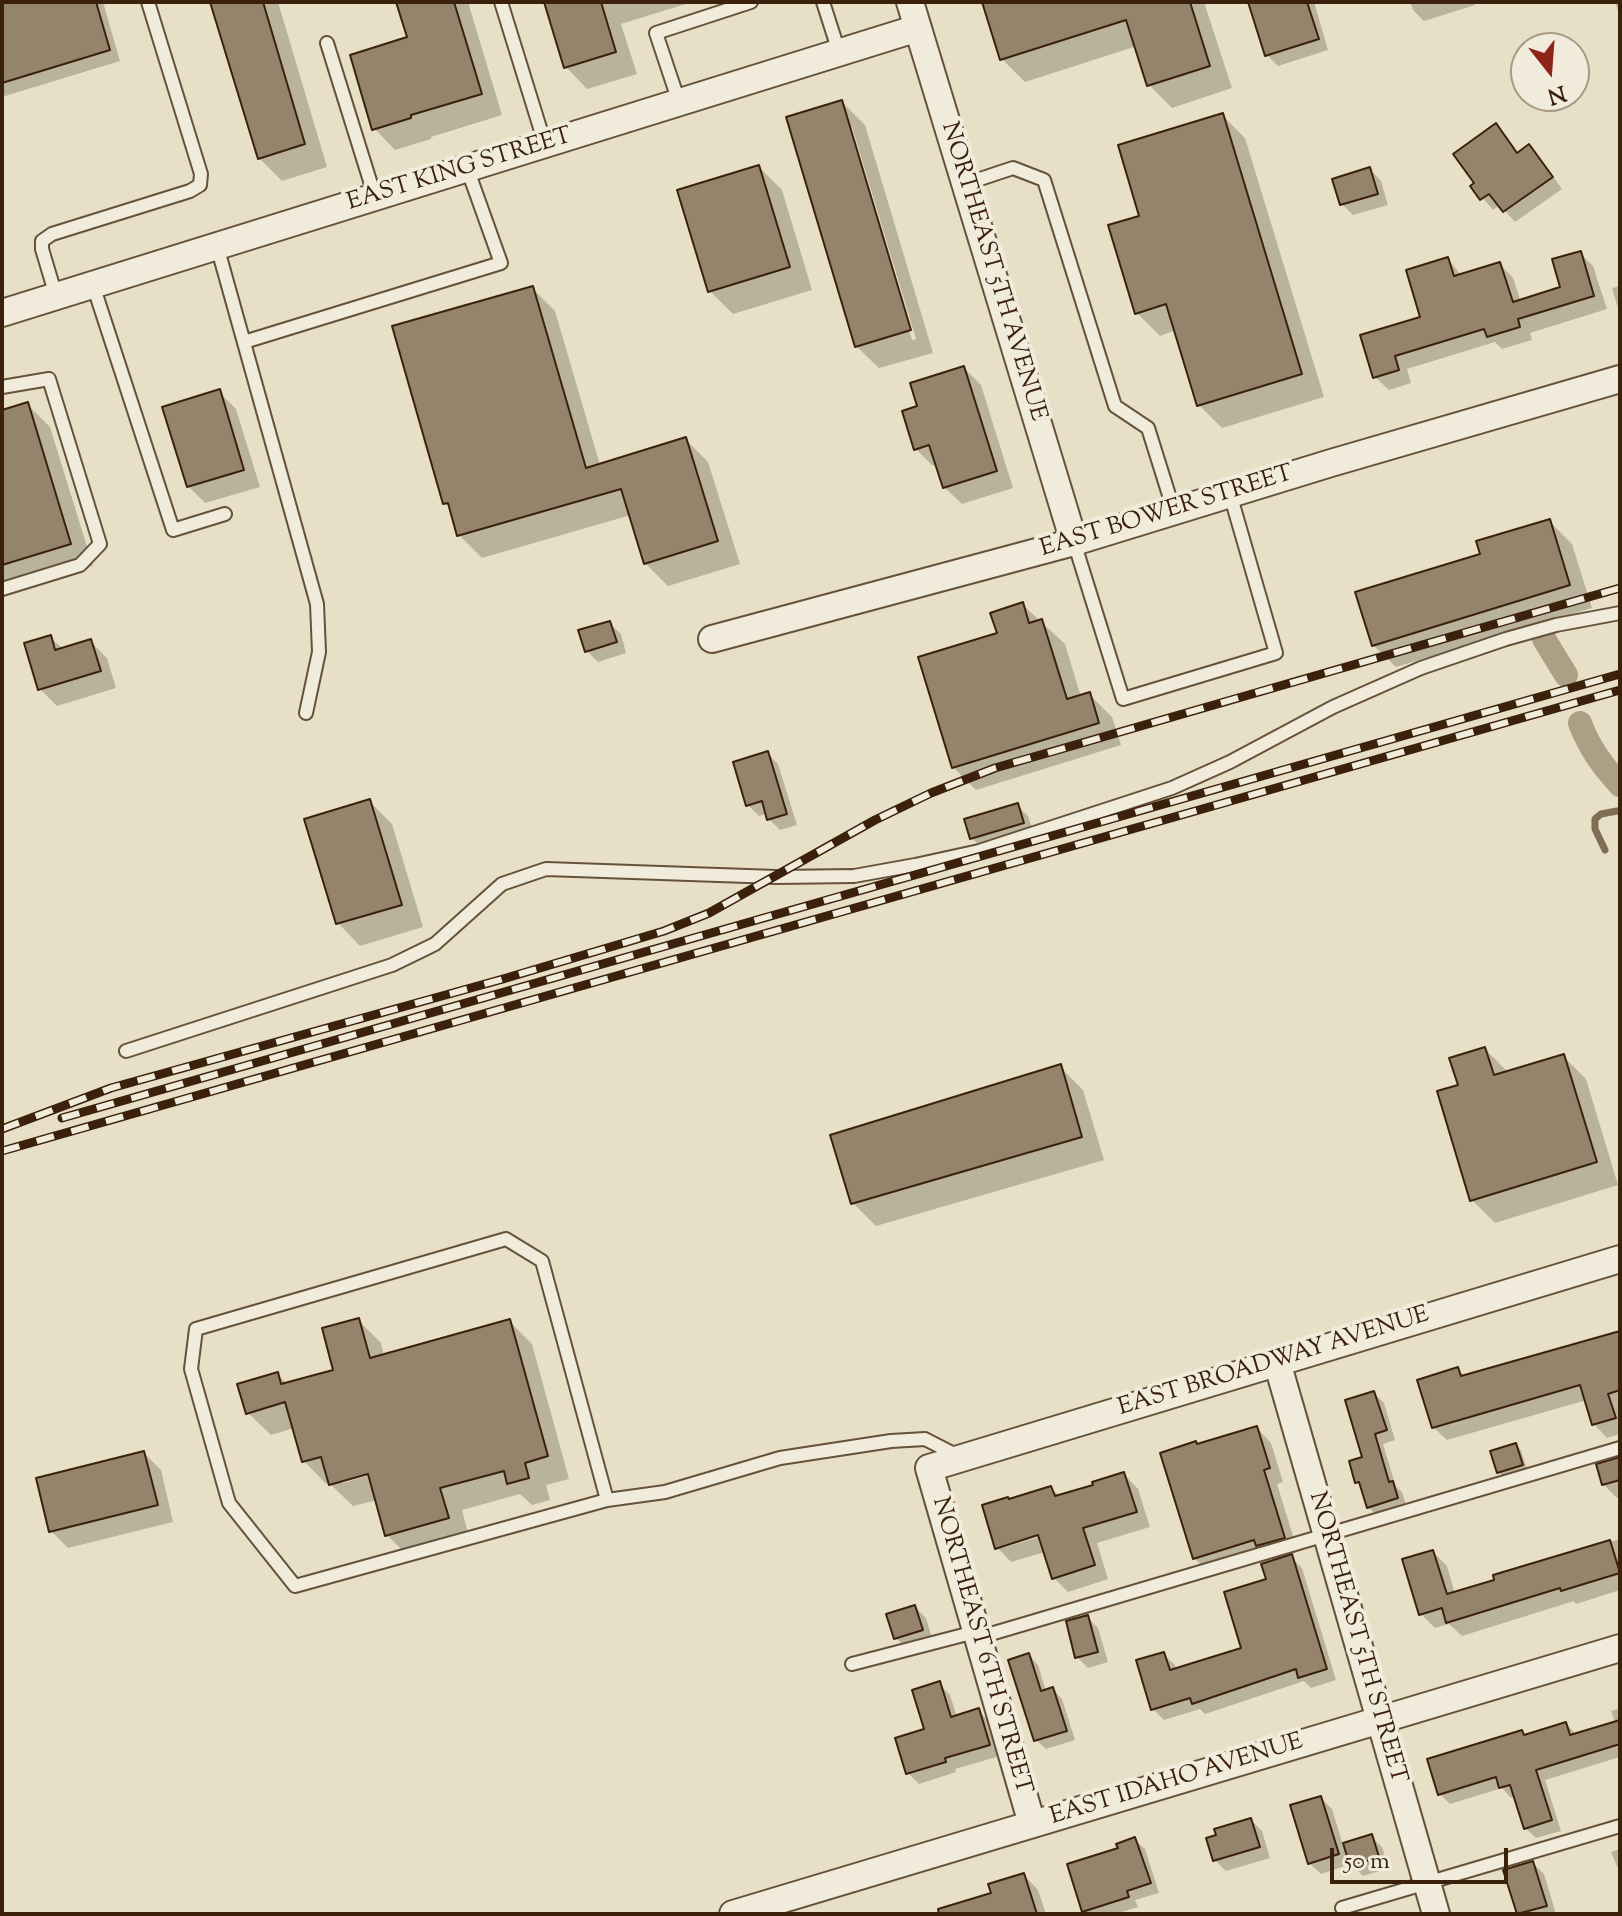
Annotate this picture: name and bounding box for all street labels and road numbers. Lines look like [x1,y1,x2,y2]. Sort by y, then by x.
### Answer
street label: NORTHEAST 5TH AVENUE [933,119,1051,425]
street label: EAST KING STREET [344,123,576,219]
street label: EAST BOWER STREET [1037,461,1297,565]
street label: EAST BROADWAY AVENUE [1115,1302,1433,1424]
street label: NORTHEAST 5TH STREET [1301,1489,1411,1787]
street label: NORTHEAST 6TH STREET [924,1494,1036,1798]
street label: EAST IDAHO AVENUE [1047,1729,1307,1833]

